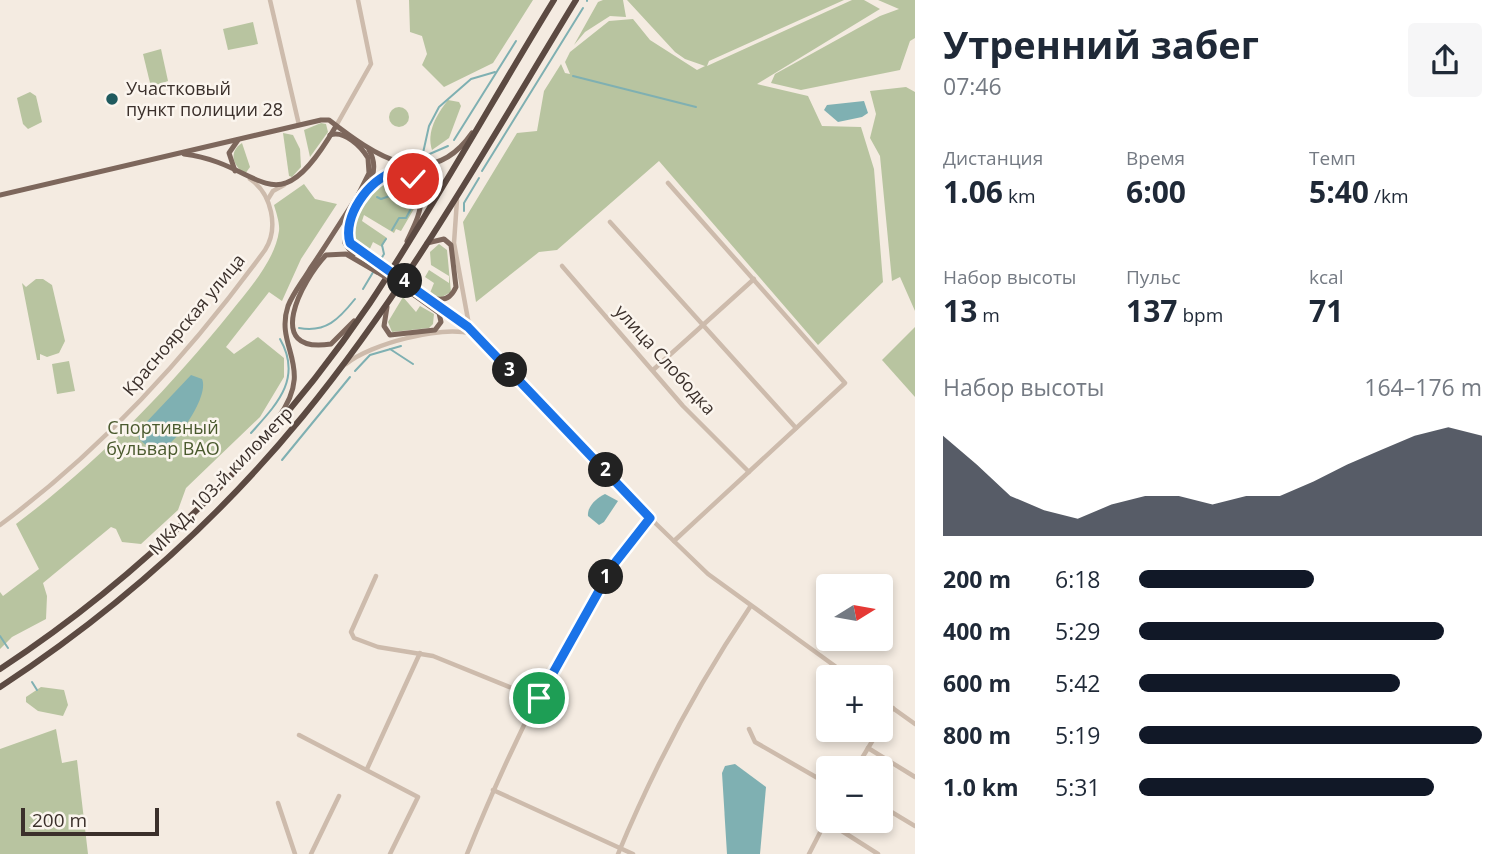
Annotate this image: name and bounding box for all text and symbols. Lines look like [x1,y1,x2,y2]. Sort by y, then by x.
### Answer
text: Утренний забег [943,18,1259,70]
button: share [1408,23,1482,97]
text: 07:46 [943,70,1002,102]
place label: Участковый пункт полиции 28 [126,76,283,121]
marker: Участковый пункт полиции 28 [104,91,120,107]
text: Дистанция [943,145,1043,171]
text: Время [1126,145,1185,171]
text: Темп [1309,145,1356,171]
pin [383,149,443,209]
icon: check [394,160,432,198]
text: 1.06 [943,171,1003,212]
text: 6:00 [1126,171,1186,212]
text: 5:40 [1309,171,1369,212]
text: km [1003,183,1036,209]
text: /km [1369,183,1409,209]
street label: Красноярская улица [117,248,250,400]
pin: 4 [388,264,422,298]
text: Набор высоты [943,264,1076,290]
text: Пульс [1126,264,1181,290]
text: kcal [1309,264,1343,290]
text: 4 [399,267,410,293]
text: 13 [943,290,977,331]
text: 137 [1126,290,1177,331]
text: 71 [1309,290,1343,331]
street label: улица Слободка [610,299,722,420]
text: m [977,302,1000,328]
text: bpm [1177,302,1223,328]
pin: 3 [492,352,528,388]
text: 3 [504,356,515,382]
text: Набор высоты [943,371,1105,403]
text: 164–176 m [1364,371,1482,403]
street label: МКАД, 103-й километр [143,401,298,560]
park label: Спортивный бульвар ВАО [106,415,220,460]
pin: 2 [588,452,624,488]
text: 2 [600,456,611,482]
pin: 1 [588,560,624,594]
text: 1 [600,563,611,589]
text: 200 m [943,563,1011,595]
text: 6:18 [1055,563,1101,595]
north arrow [816,574,892,651]
map controls [816,574,893,833]
text: 400 m [943,615,1011,647]
text: 5:29 [1055,615,1101,647]
button: + [816,665,893,742]
text: 600 m [943,667,1011,699]
text: 5:42 [1055,667,1101,699]
pin [509,668,569,728]
icon: arrive [520,679,558,717]
text: 800 m [943,719,1011,751]
text: 5:19 [1055,719,1101,751]
button: − [816,756,893,833]
text: 1.0 km [943,771,1019,803]
text: 5:31 [1055,771,1101,803]
scale bar [21,805,159,837]
text: 200 m [32,807,87,833]

